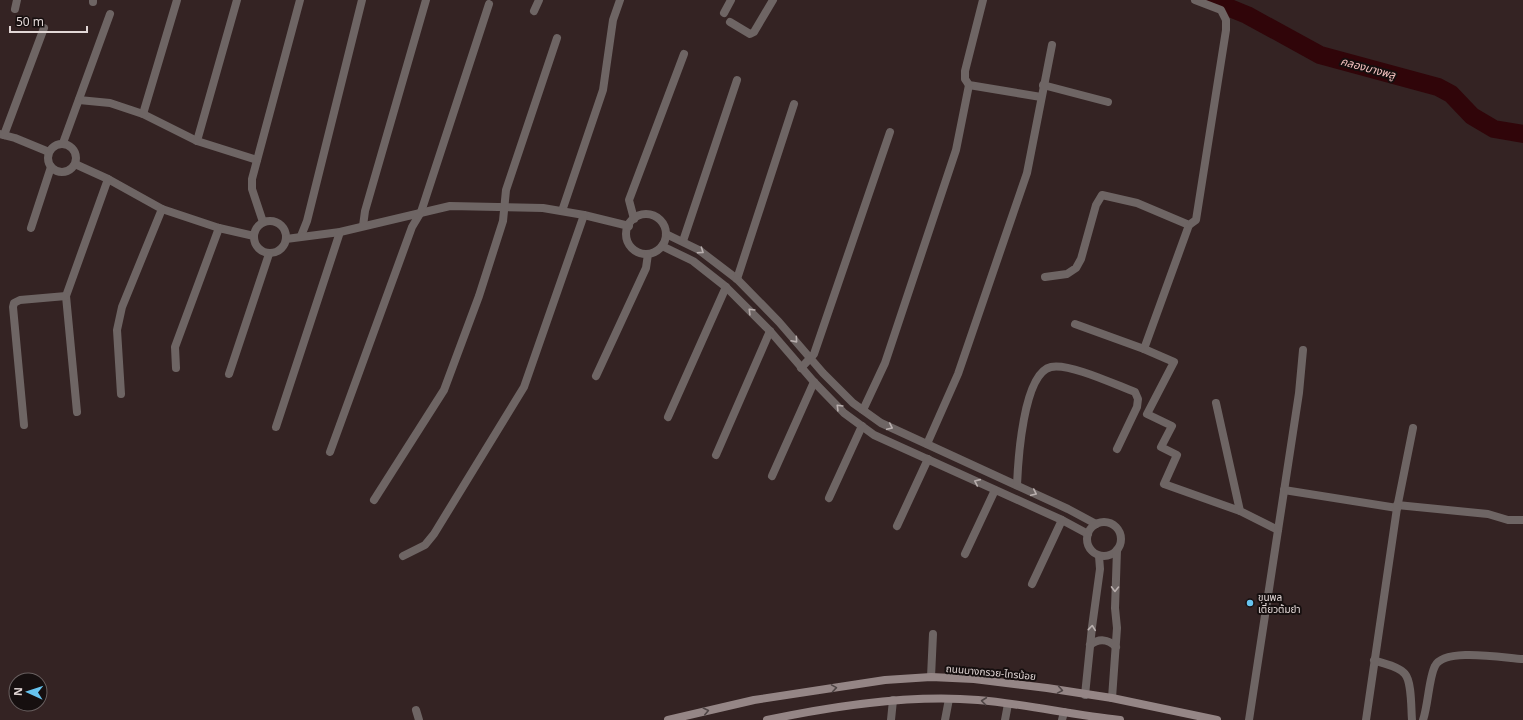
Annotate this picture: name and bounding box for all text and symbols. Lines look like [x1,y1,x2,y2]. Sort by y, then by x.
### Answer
scale bar [10,8,87,34]
text: 50 m [16,13,44,30]
water label: คลองบางพลู [1339,53,1398,82]
one-way arrow [697,246,704,254]
one-way arrow [748,309,756,316]
one-way arrow [790,336,797,343]
one-way arrow [836,404,844,412]
one-way arrow [886,423,893,431]
one-way arrow [974,478,981,486]
one-way arrow [1029,488,1037,496]
one-way arrow [1111,586,1120,592]
place label: ขุนพล เตี๋ยวต้มยำ [1258,590,1301,616]
marker: ขุนพล เตี๋ยวต้มยำ [1245,598,1255,608]
one-way arrow [1087,625,1096,631]
street label: ถนนบางกรวย-ไทรน้อย [945,661,1037,683]
north arrow [8,672,48,712]
one-way arrow [831,684,837,693]
one-way arrow [1057,685,1064,694]
text: N [10,687,25,696]
one-way arrow [981,696,987,705]
one-way arrow [702,707,709,716]

